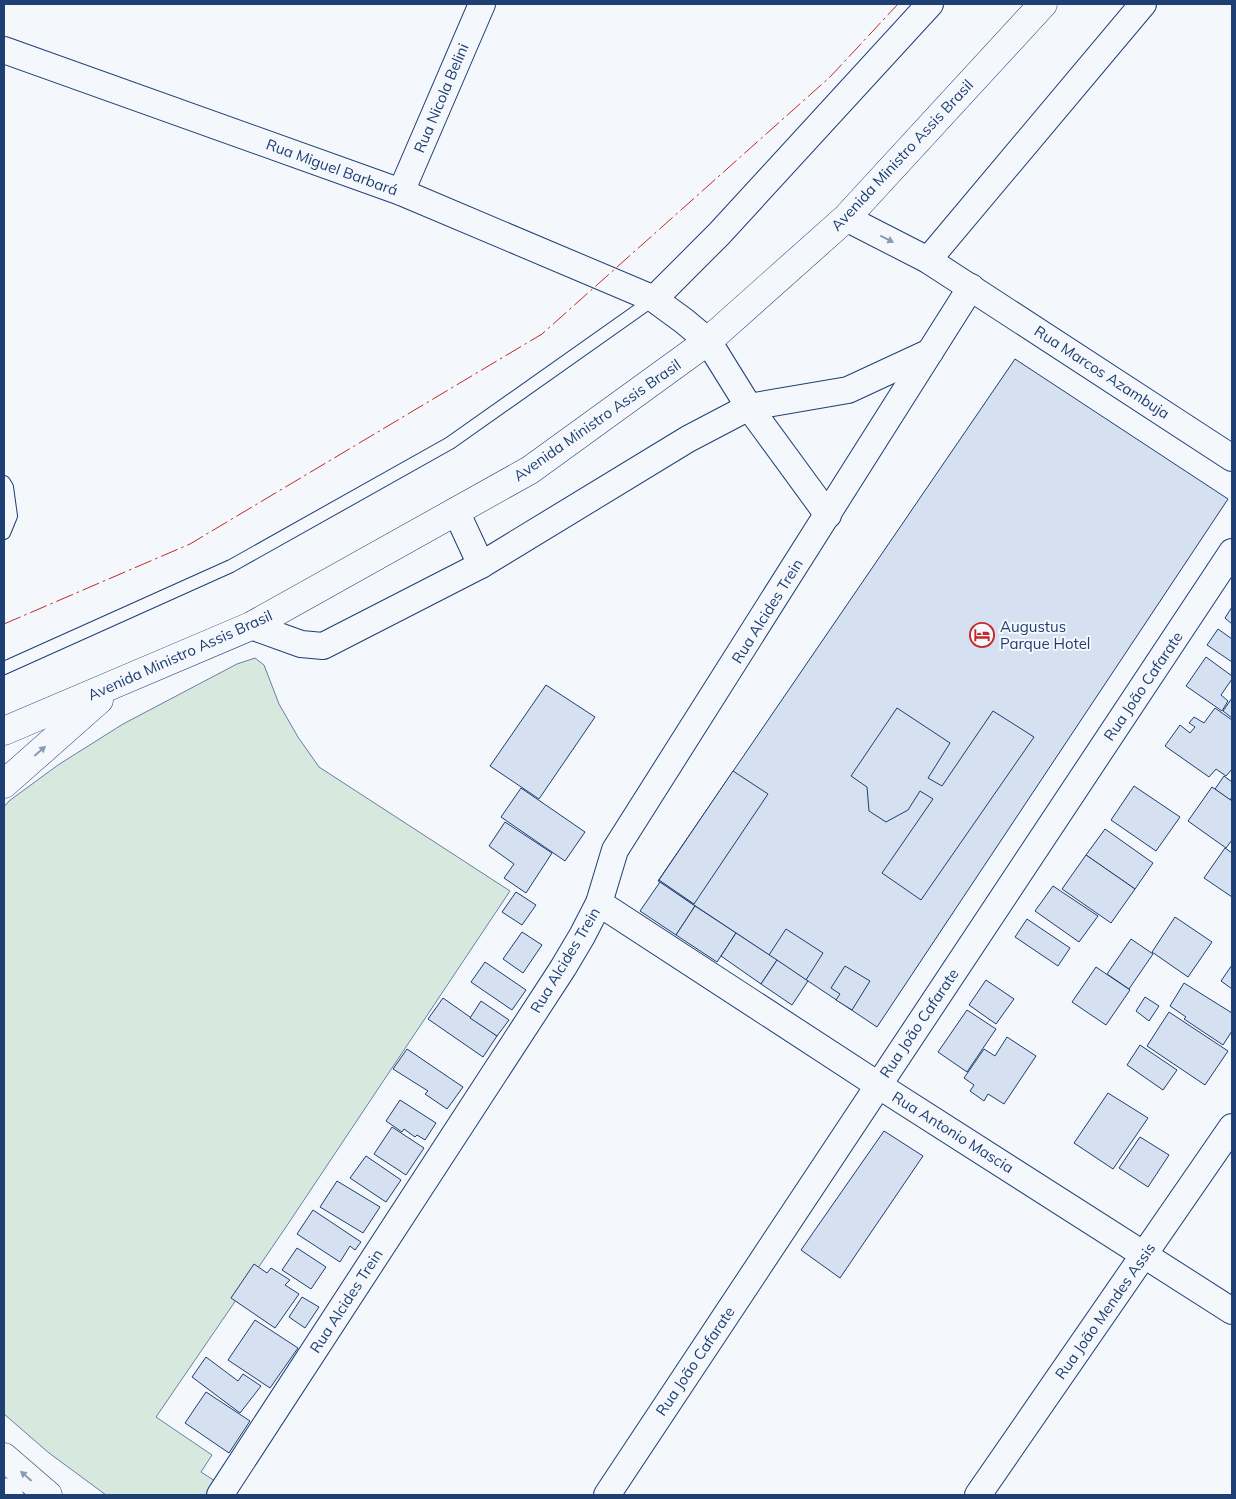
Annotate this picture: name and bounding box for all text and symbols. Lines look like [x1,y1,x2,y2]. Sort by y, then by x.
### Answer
street label: Rua Nicola Belini [409,40,473,156]
street label: Avenida Ministro Assis Brasil [827,75,977,235]
street label: Rua Miguel Barbará [264,134,400,200]
one-way arrow [880,235,894,243]
street label: Rua Marcos Azambuja [1031,321,1173,423]
street label: Avenida Ministro Assis Brasil [510,355,684,485]
street label: Rua Alcides Trein [727,555,807,667]
street label: Avenida Ministro Assis Brasil [85,606,275,704]
place label: Augustus Parque Hotel [1000,617,1090,653]
hotel icon: Augustus Parque Hotel [969,622,995,648]
street label: Rua João Cafarate [1099,628,1187,744]
one-way arrow [33,745,45,757]
street label: Rua Alcides Trein [526,904,604,1016]
street label: Rua João Cafarate [875,965,963,1081]
street label: Rua Antonio Mascia [889,1087,1017,1177]
street label: Rua João Mendes Assis [1051,1239,1159,1383]
street label: Rua Alcides Trein [305,1246,387,1356]
street label: Rua João Cafarate [651,1303,739,1419]
one-way arrow [20,1471,32,1482]

